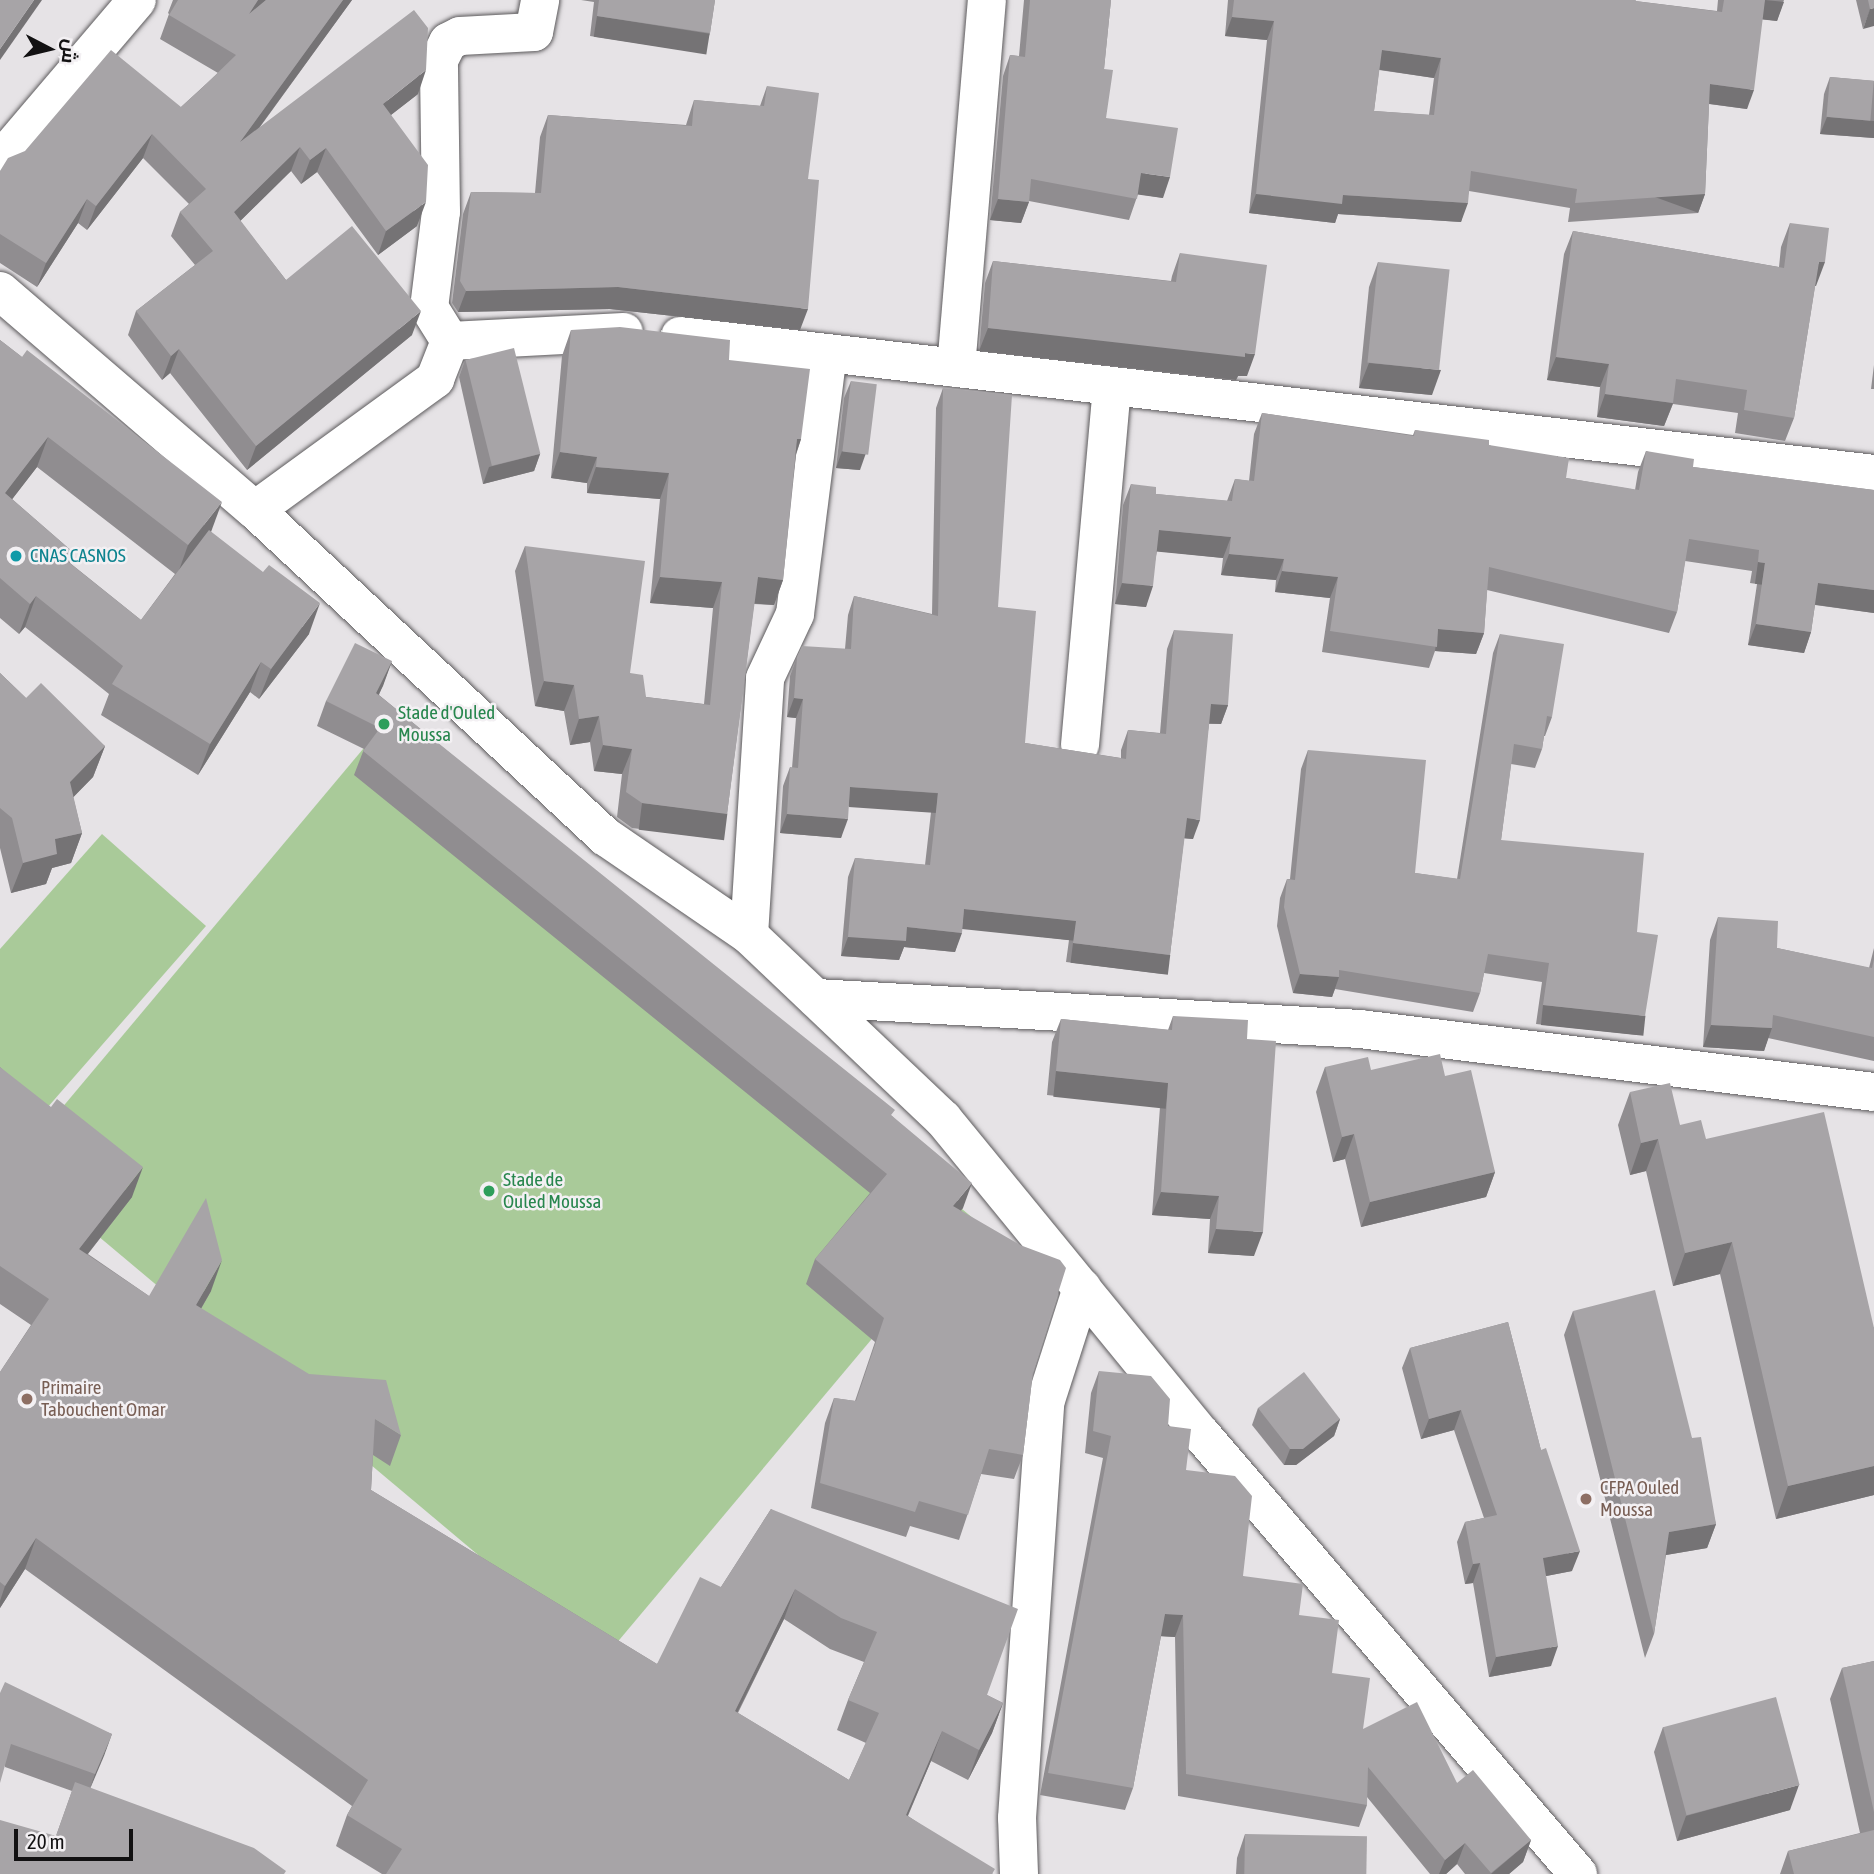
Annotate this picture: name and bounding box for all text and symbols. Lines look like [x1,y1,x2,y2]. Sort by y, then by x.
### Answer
north arrow [14,14,84,84]
text: ش [57,38,82,65]
place label: CNAS CASNOS [30,545,126,567]
marker: CNAS CASNOS [8,548,24,564]
place label: Stade d'Ouled Moussa [398,702,495,746]
marker: Stade d'Ouled Moussa [376,716,392,732]
place label: Stade de Ouled Moussa [503,1169,601,1213]
marker: Stade de Ouled Moussa [481,1183,497,1199]
place label: Primaire Tabouchent Omar [41,1377,165,1421]
marker: Primaire Tabouchent Omar [19,1391,35,1407]
place label: CFPA Ouled Moussa [1600,1477,1679,1521]
marker: CFPA Ouled Moussa [1578,1491,1594,1507]
scale bar [18,1814,136,1858]
text: 20 m [27,1829,65,1853]

